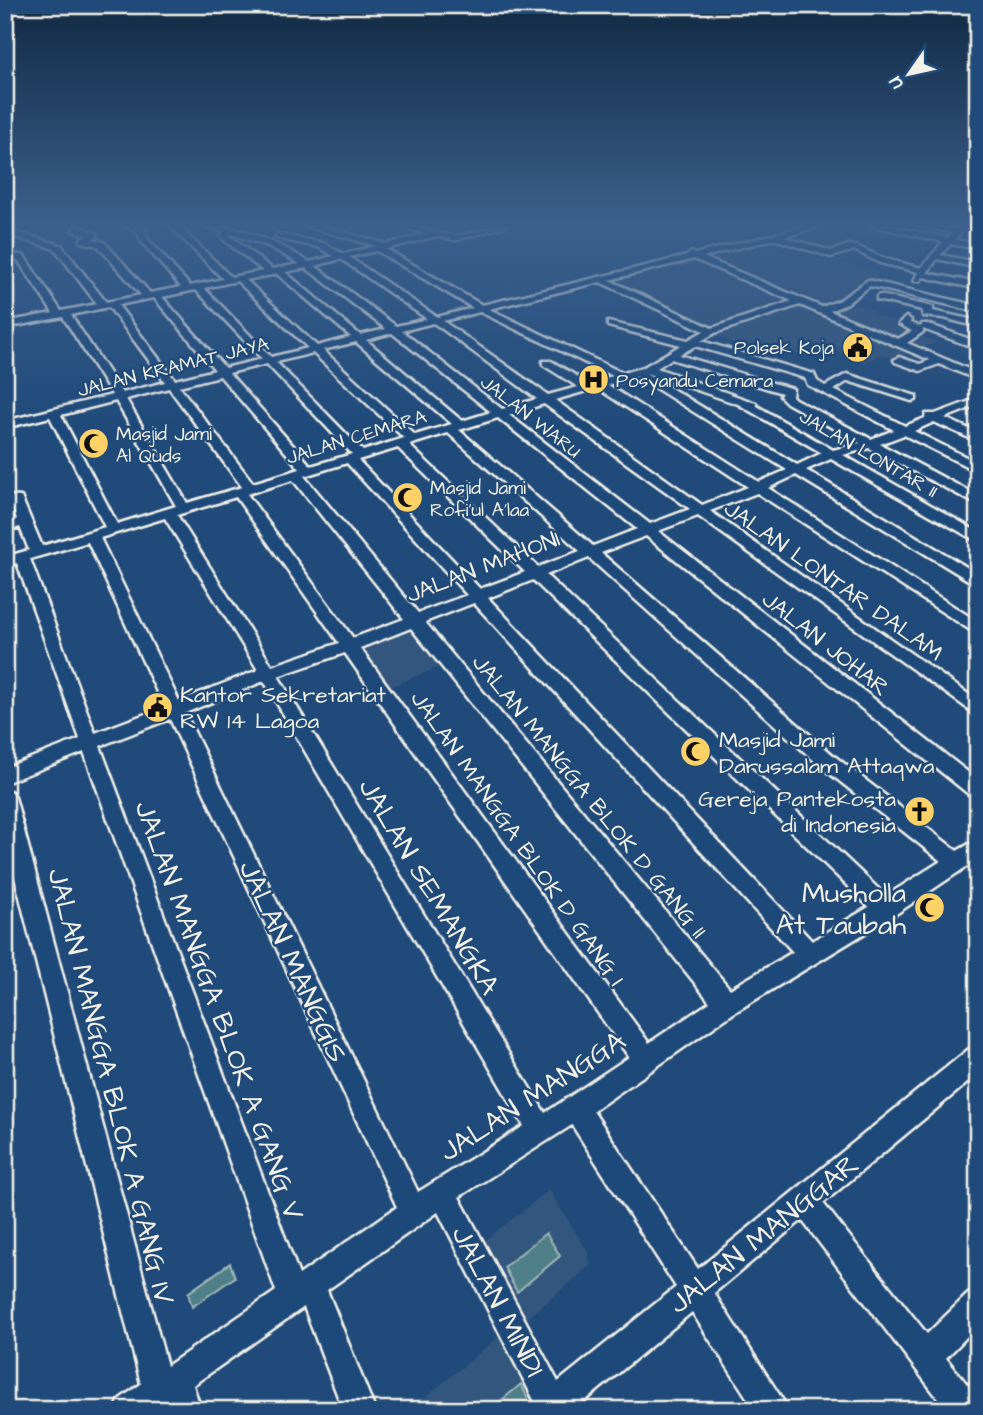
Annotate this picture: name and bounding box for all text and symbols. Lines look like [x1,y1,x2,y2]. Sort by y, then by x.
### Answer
north arrow [874,38,944,108]
text: U [882,70,910,95]
public building icon: Polsek Koja [840,330,874,364]
street label: JALAN KRAMAT JAYA [75,331,272,404]
place label: Polsek Koja [734,335,834,362]
hospital icon: Posyandu Cemara [576,363,610,397]
place label: Posyandu Cemara [616,368,774,396]
street label: JALAN WARU [474,369,586,465]
street label: JALAN CEMARA [283,403,430,472]
street label: JALAN LONTAR II [794,404,942,505]
place label: Masjid Jami Al Quds [116,421,212,470]
mosque icon: Masjid Jami Al Quds [76,427,110,461]
place label: Masjid Jami Rofi'ul A'laa [430,475,530,524]
mosque icon: Masjid Jami Rofi'ul A'laa [390,481,424,515]
street label: JALAN LONTAR DALAM [717,493,949,669]
street label: JALAN MAHONI [402,523,565,611]
street label: JALAN JOHAR [755,584,896,704]
street label: JALAN MANGGA BLOK D GANG II [467,648,713,944]
place label: Kantor Sekretariat RW 14 Lagoa [180,679,387,738]
street label: JALAN MANGGA BLOK D GANG I [405,685,631,991]
public building icon: Kantor Sekretariat RW 14 Lagoa [140,690,174,724]
place label: Masjid Jami Darussalam Attaqwa [719,724,935,782]
mosque icon: Masjid Jami Darussalam Attaqwa [679,735,713,769]
street label: JALAN SEMANGKA [349,771,509,1002]
place label: Gereja Pantekosta di Indonesia [698,783,896,841]
church icon: Gereja Pantekosta di Indonesia [902,794,936,828]
street label: JALAN MANGGA BLOK A GANG V [124,795,313,1226]
street label: JALAN MANGGIS [229,854,356,1069]
street label: JALAN MANGGA BLOK A GANG IV [37,864,184,1309]
place label: Musholla At Taubah [776,874,906,945]
mosque icon: Musholla At Taubah [912,891,946,925]
street label: JALAN MANGGA [432,1022,633,1171]
street label: JALAN MANGGAR [661,1145,867,1323]
street label: JALAN MINDI [441,1219,554,1384]

